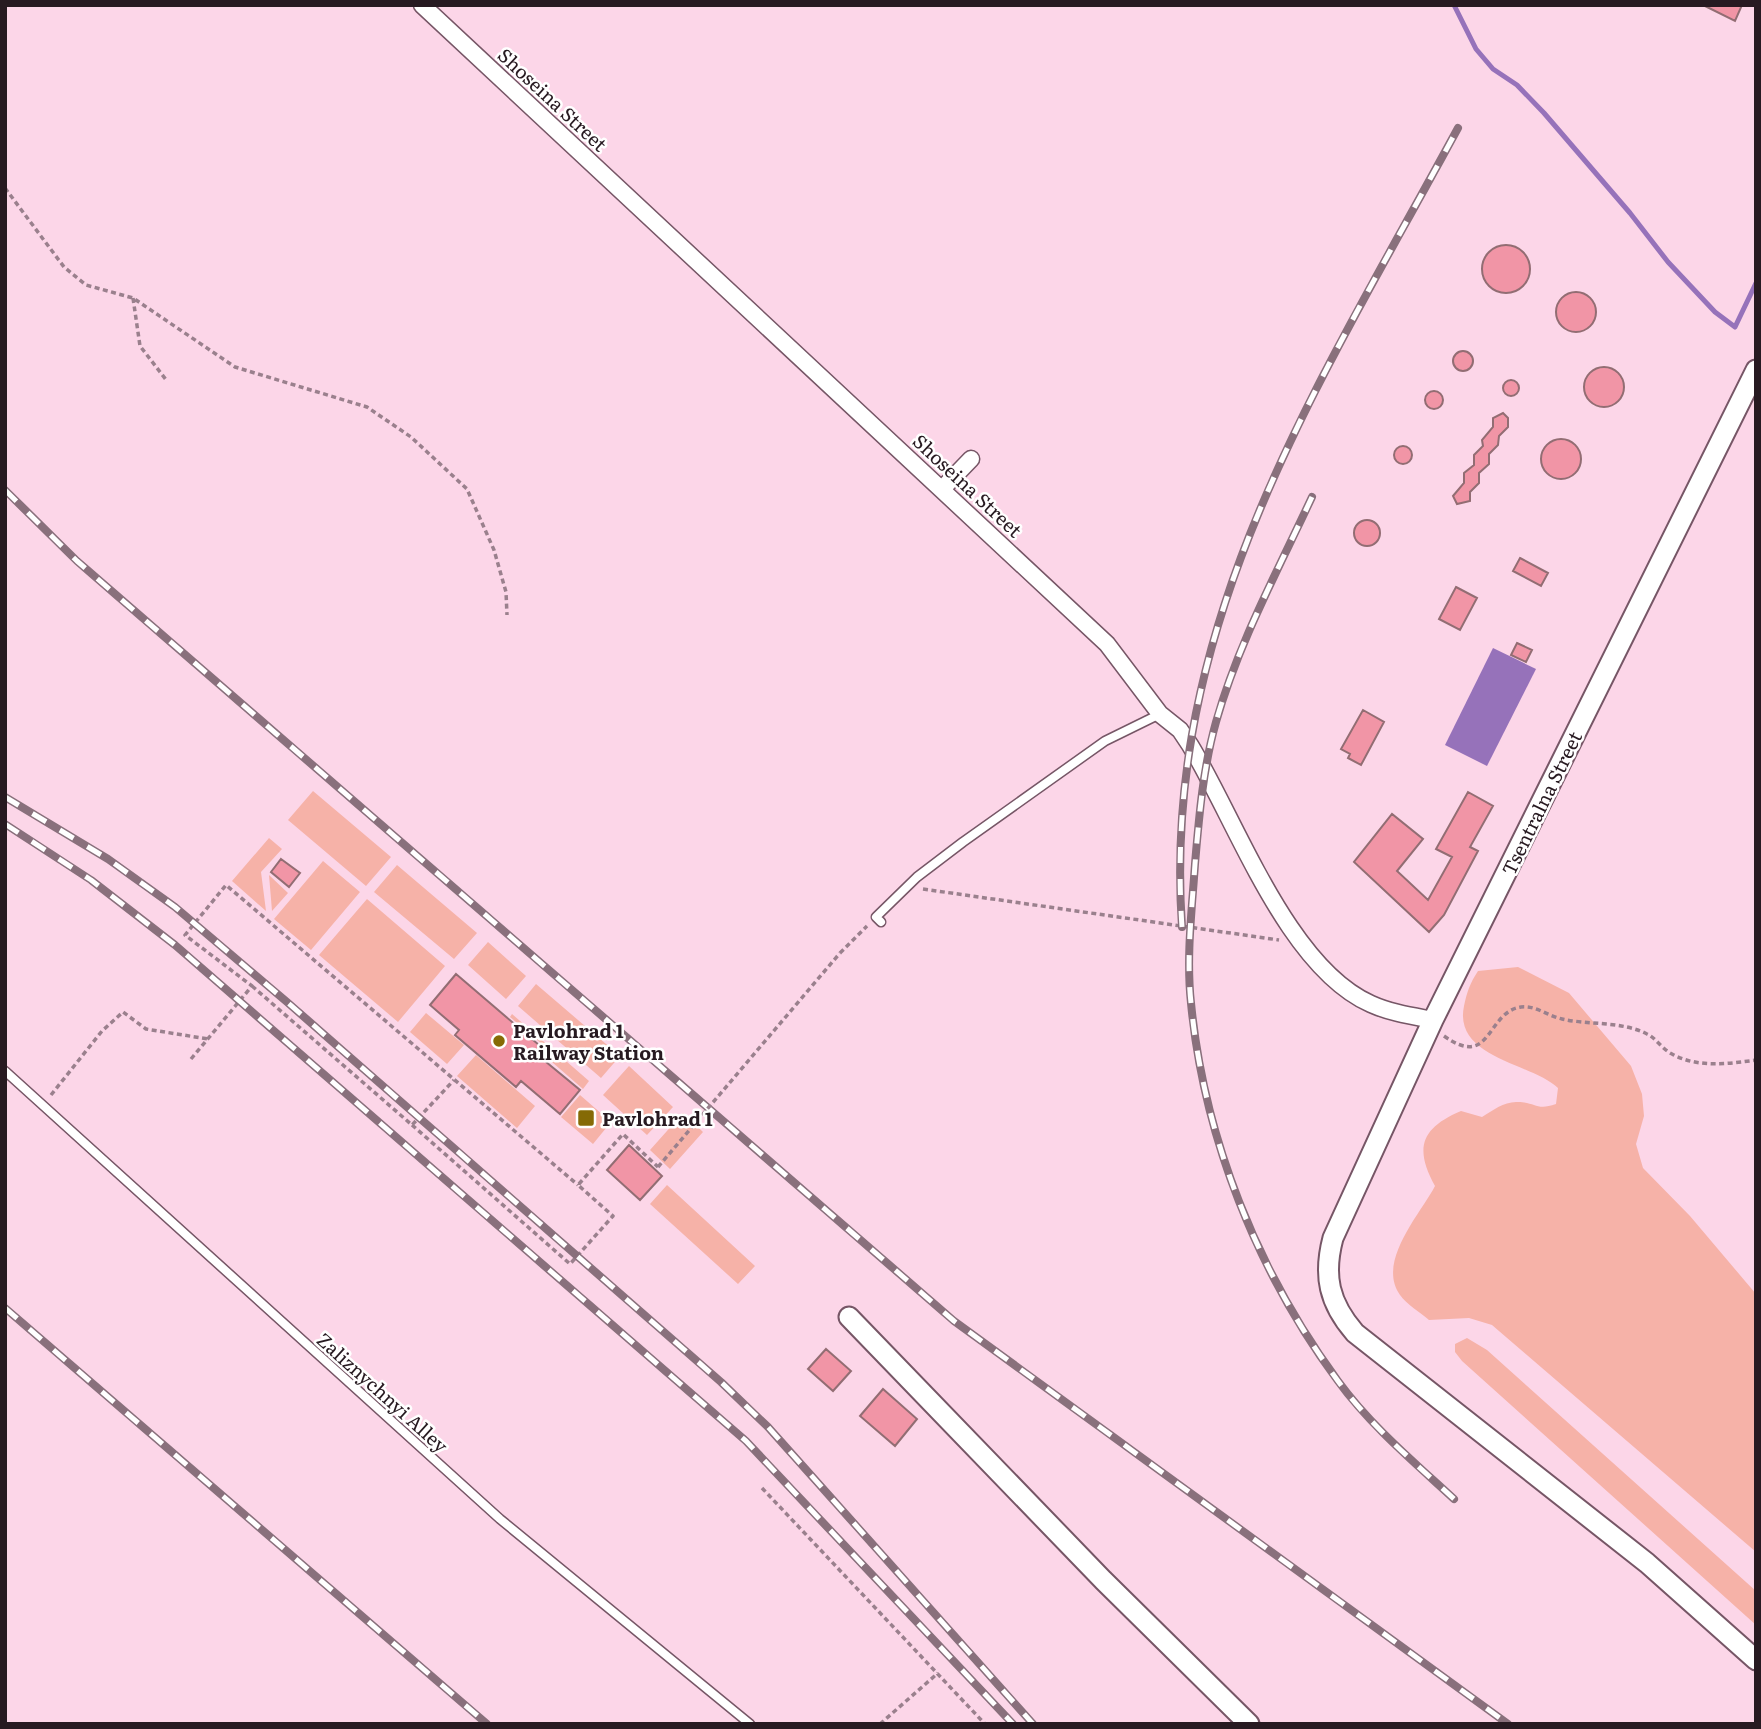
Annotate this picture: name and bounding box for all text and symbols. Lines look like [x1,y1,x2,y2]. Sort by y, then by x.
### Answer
street label: Shoseina Street [492,41,614,157]
street label: Shoseina Street [907,427,1029,543]
street label: Tsentralna Street [1494,726,1588,880]
place label: Pavlohrad 1 Railway Station [513,1016,664,1066]
marker: Pavlohrad 1 Railway Station [491,1033,507,1049]
place label: Pavlohrad 1 [602,1104,713,1132]
marker: Pavlohrad 1 [576,1108,596,1128]
street label: Zaliznychnyi Alley [311,1325,455,1459]

